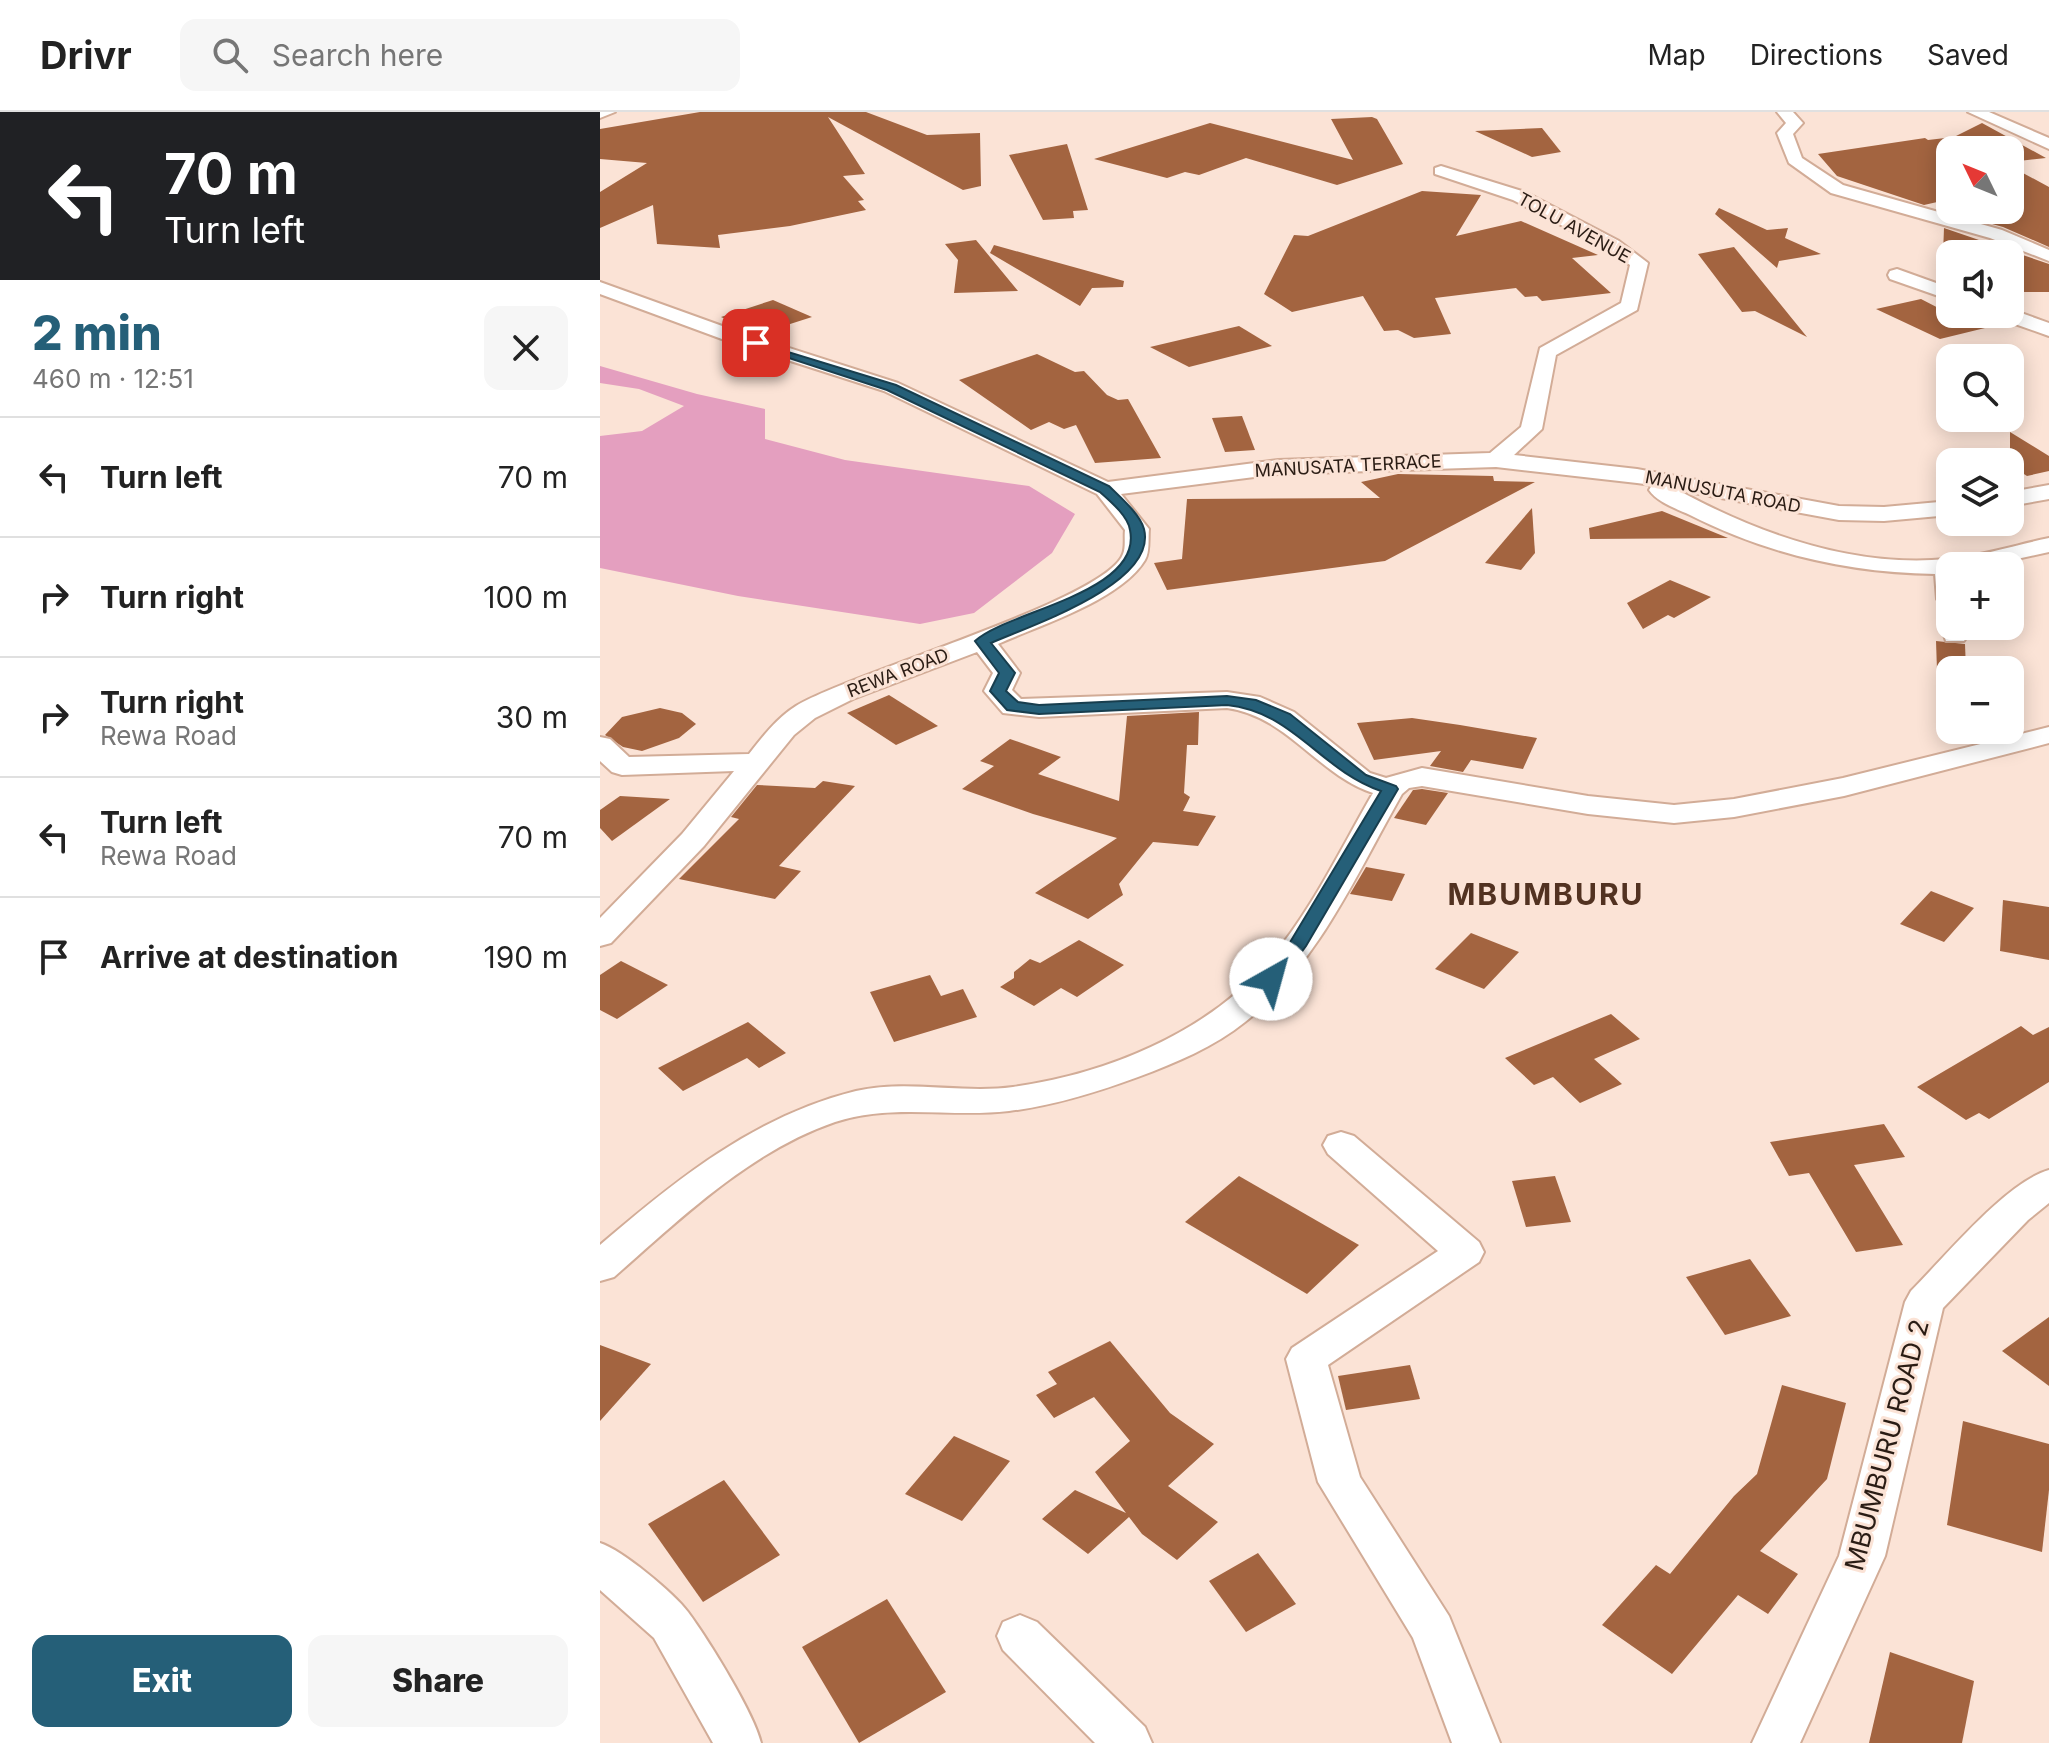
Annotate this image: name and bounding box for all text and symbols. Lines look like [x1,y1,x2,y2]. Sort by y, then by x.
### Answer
search box [180,19,740,91]
text: Drivr [40,32,132,78]
icon: search [208,33,252,77]
text: Search here [272,37,443,73]
text: Map [1647,38,1706,72]
text: Directions [1750,38,1883,72]
text: Saved [1927,38,2009,72]
north arrow [1936,136,2024,224]
map controls [1936,136,2024,744]
text: 70 m [164,140,298,208]
icon: left [32,144,136,248]
street label: TOLU AVENUE [1514,188,1634,267]
text: Turn left [164,208,305,252]
button: sound [1936,240,2024,328]
text: 2 min [32,303,162,362]
button: close [484,306,568,390]
pin [722,309,790,377]
icon: arrive [734,321,778,365]
button: search [1936,344,2024,432]
text: 460 m · 12:51 [32,363,194,394]
button: layers [1936,448,2024,536]
street label: MANUSATA TERRACE [1254,450,1442,481]
icon: left [32,455,76,499]
text: Turn left [100,459,222,495]
text: 70 m [498,459,568,495]
street label: MANUSUTA ROAD [1643,466,1803,517]
button: + [1936,552,2024,640]
icon: right [32,575,76,619]
text: Turn right [100,579,244,615]
text: 100 m [483,579,568,615]
street label: REWA ROAD [844,644,951,701]
button: − [1936,656,2024,744]
text: Turn right [100,684,244,720]
icon: right [32,695,76,739]
text: 30 m [496,699,568,735]
text: Rewa Road [100,720,237,751]
text: Turn left [100,804,222,840]
icon: left [32,815,76,859]
text: 70 m [498,819,568,855]
text: Rewa Road [100,840,237,871]
district label: MBUMBURU [1447,876,1645,912]
icon: arrive [32,935,76,979]
position arrow [1229,937,1313,1021]
text: Arrive at destination [100,939,398,975]
text: 190 m [484,939,568,975]
street label: MBUMBURU ROAD 2 [1838,1316,1935,1574]
button: Exit [32,1635,292,1727]
button: Share [308,1635,568,1727]

